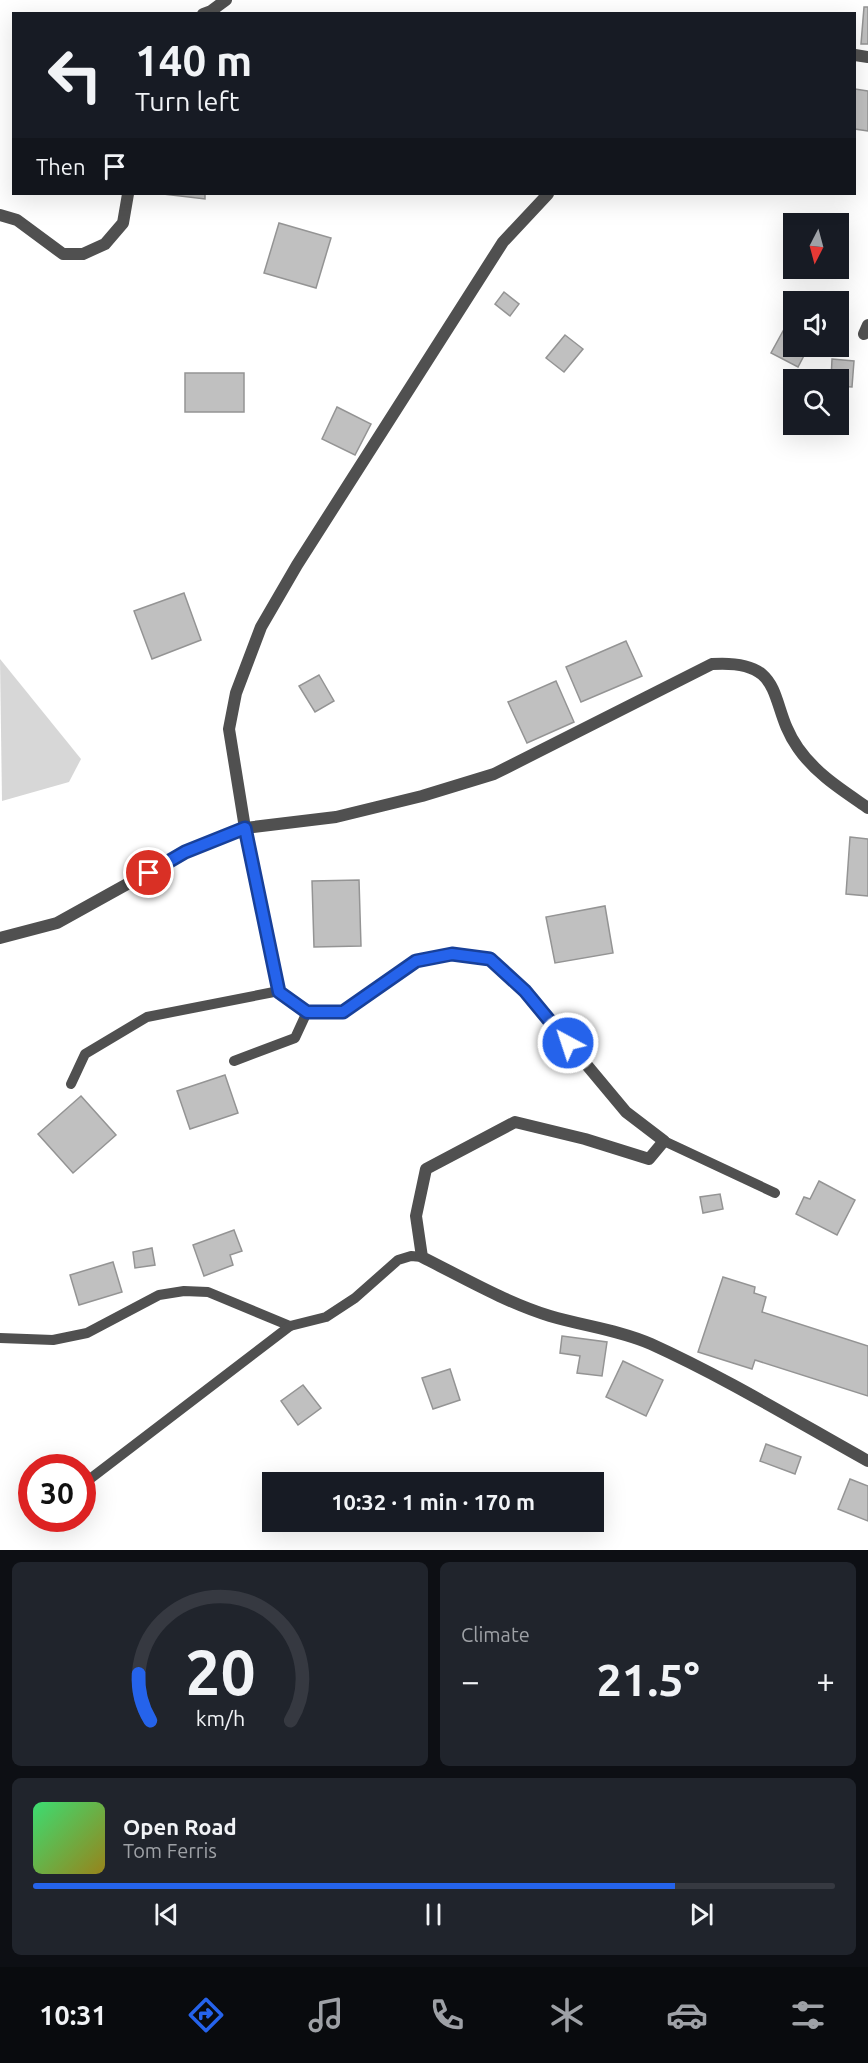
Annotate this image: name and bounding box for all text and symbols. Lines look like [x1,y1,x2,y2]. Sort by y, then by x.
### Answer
icon: left [36,36,114,114]
text: 140 m [135,37,252,84]
text: Turn left [135,86,239,116]
icon: arrive [98,150,131,183]
text: Then [36,154,86,179]
north arrow [783,213,849,279]
map controls [783,213,849,435]
button: sound [783,291,849,357]
button: search [783,369,849,435]
pin [123,847,174,898]
icon: arrive [132,856,165,889]
position arrow [536,1011,600,1075]
speed limit sign: 30 [18,1454,96,1532]
text: 10:32 · 1 min · 170 m [331,1489,535,1514]
text: Climate [461,1623,530,1646]
text: 20 [185,1637,255,1707]
text: 21.5° [596,1654,700,1705]
text: − [461,1662,480,1699]
text: + [816,1662,835,1699]
text: km/h [195,1706,245,1730]
text: Open Road [123,1814,237,1839]
text: Tom Ferris [123,1839,217,1862]
icon: previous [150,1898,183,1931]
icon: pause [417,1898,450,1931]
icon: next [685,1898,718,1931]
icon: directions [185,1994,227,2036]
icon: music [305,1994,347,2036]
icon: phone [426,1994,468,2036]
icon: climate [546,1994,588,2036]
icon: car [666,1994,708,2036]
icon: filters [787,1994,829,2036]
text: 10:31 [39,2000,107,2030]

